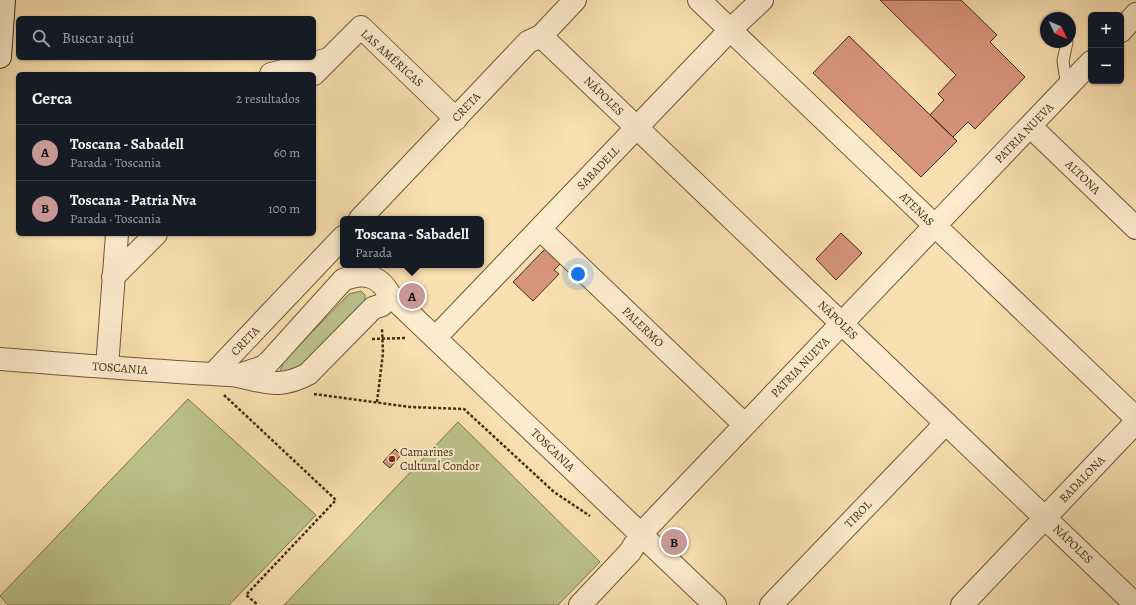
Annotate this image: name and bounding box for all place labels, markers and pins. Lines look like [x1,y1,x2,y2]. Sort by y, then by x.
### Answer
pin: A [399,281,425,311]
place label: Camarines Cultural Condor [400,444,480,474]
marker: Camarines Cultural Condor [387,454,397,464]
pin: B [661,527,687,557]

